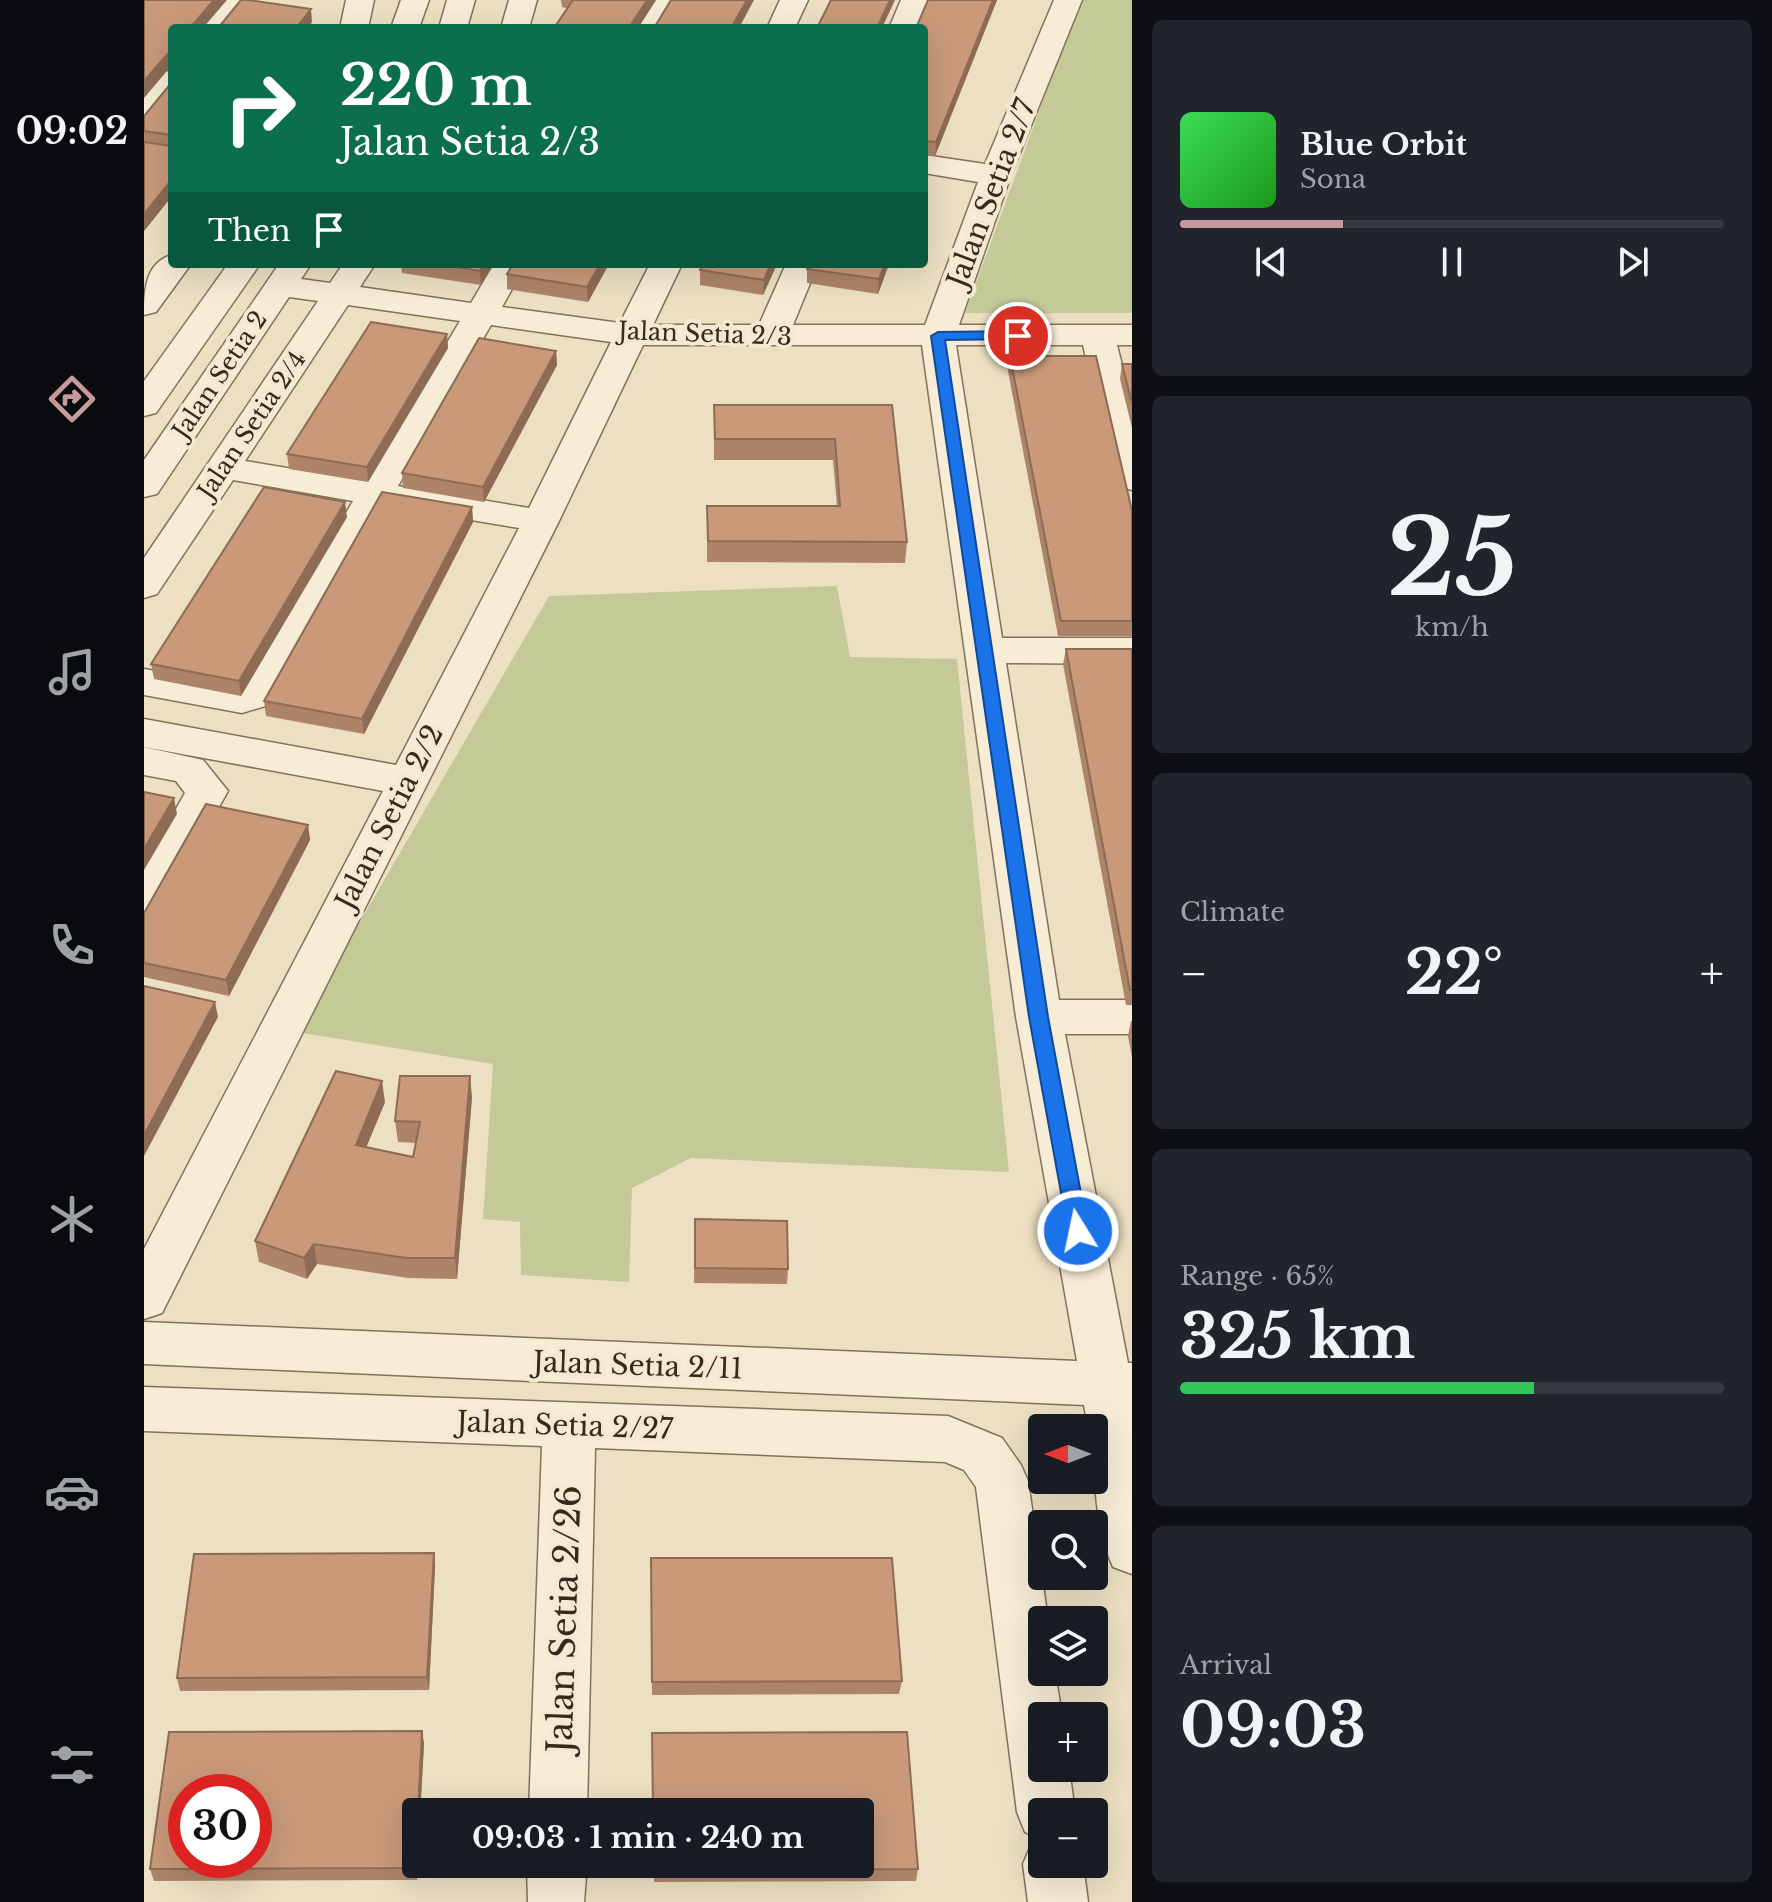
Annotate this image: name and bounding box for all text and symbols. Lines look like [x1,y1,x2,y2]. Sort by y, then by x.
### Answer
text: 220 m [340,51,532,120]
icon: right [208,56,312,160]
street label: Jalan Setia 2/7 [938,93,1044,296]
text: 09:02 [16,109,128,154]
text: Jalan Setia 2/3 [340,120,600,165]
text: Blue Orbit [1300,126,1467,163]
text: Sona [1300,163,1366,195]
icon: arrive [307,208,351,252]
text: Then [208,212,291,249]
icon: previous [1249,240,1293,284]
icon: pause [1430,240,1474,284]
icon: next [1611,240,1655,284]
pin [984,302,1052,370]
street label: Jalan Setia 2 [165,305,273,447]
icon: arrive [996,314,1040,358]
street label: Jalan Setia 2/3 [615,316,792,351]
street label: Jalan Setia 2/4 [190,345,312,507]
icon: directions [44,371,100,427]
text: 25 [1387,494,1517,623]
text: km/h [1415,611,1489,643]
icon: music [44,644,100,700]
street label: Jalan Setia 2/2 [326,719,451,919]
text: Climate [1180,896,1285,928]
icon: phone [44,917,100,973]
text: 22° [1405,936,1503,1010]
text: − [1180,946,1208,1001]
text: + [1700,946,1724,1001]
position arrow [1036,1189,1120,1273]
icon: climate [44,1191,100,1247]
text: Range · 65% [1180,1260,1334,1292]
text: 325 km [1180,1300,1415,1374]
street label: Jalan Setia 2/11 [528,1344,744,1387]
street label: Jalan Setia 2/27 [452,1404,675,1447]
north arrow [1028,1414,1108,1494]
map controls [1028,1414,1108,1878]
icon: car [44,1464,100,1520]
street label: Jalan Setia 2/26 [538,1485,590,1757]
button: search [1028,1510,1108,1590]
button: layers [1028,1606,1108,1686]
text: Arrival [1180,1649,1272,1681]
text: 09:03 [1180,1689,1366,1763]
button: + [1028,1702,1108,1782]
icon: filters [44,1737,100,1793]
speed limit sign: 30 [168,1774,272,1878]
button: − [1028,1798,1108,1878]
text: 09:03 · 1 min · 240 m [472,1819,804,1856]

